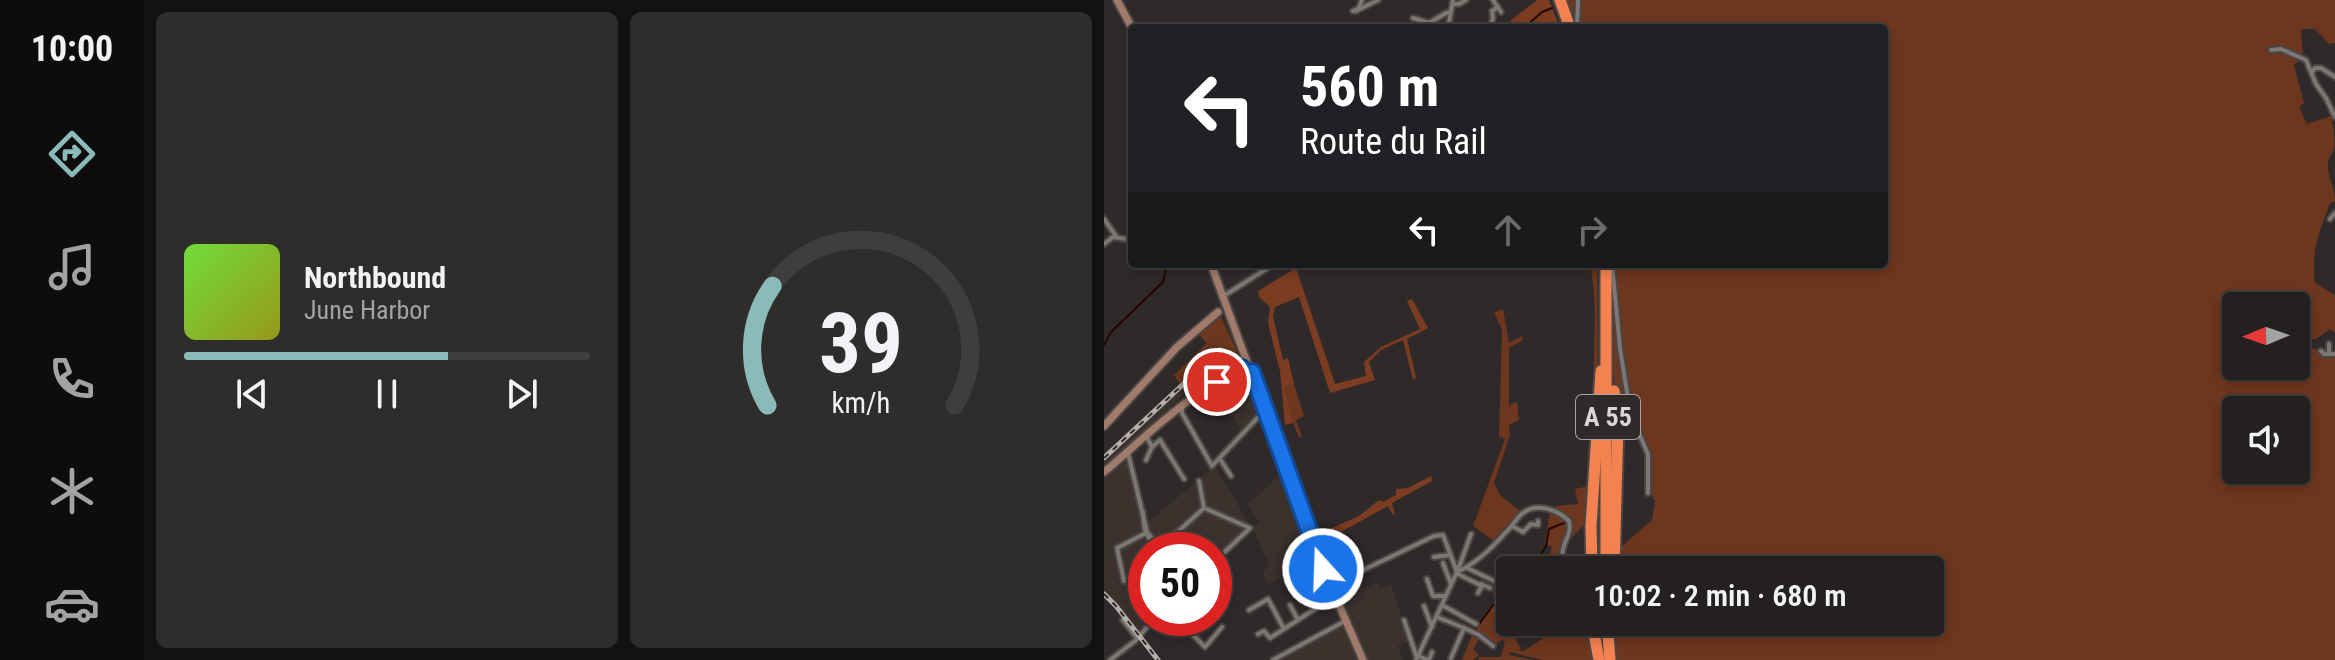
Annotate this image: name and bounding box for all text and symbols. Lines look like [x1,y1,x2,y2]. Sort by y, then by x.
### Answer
text: 10:00 [31,28,113,70]
text: 560 m [1300,54,1439,120]
icon: left [1168,56,1272,160]
text: Route du Rail [1300,121,1487,163]
icon: directions [44,126,100,182]
icon: left [1402,208,1446,252]
icon: ahead [1486,208,1530,252]
icon: right [1570,208,1614,252]
icon: music [44,239,100,295]
text: Northbound [304,260,446,295]
north arrow [2222,292,2310,380]
map controls [2222,292,2310,484]
text: June Harbor [304,295,430,325]
text: 39 [819,295,903,392]
pin [1183,348,1251,416]
icon: phone [44,351,100,407]
icon: arrive [1195,360,1239,404]
icon: previous [230,372,274,416]
icon: pause [365,372,409,416]
icon: next [500,372,544,416]
text: km/h [832,386,890,420]
road number: A 55 [1576,395,1640,439]
button: sound [2222,396,2310,484]
icon: climate [44,463,100,519]
position arrow [1281,527,1365,611]
speed limit sign: 50 [1128,532,1232,636]
icon: car [44,576,100,632]
text: 10:02 · 2 min · 680 m [1593,578,1847,613]

